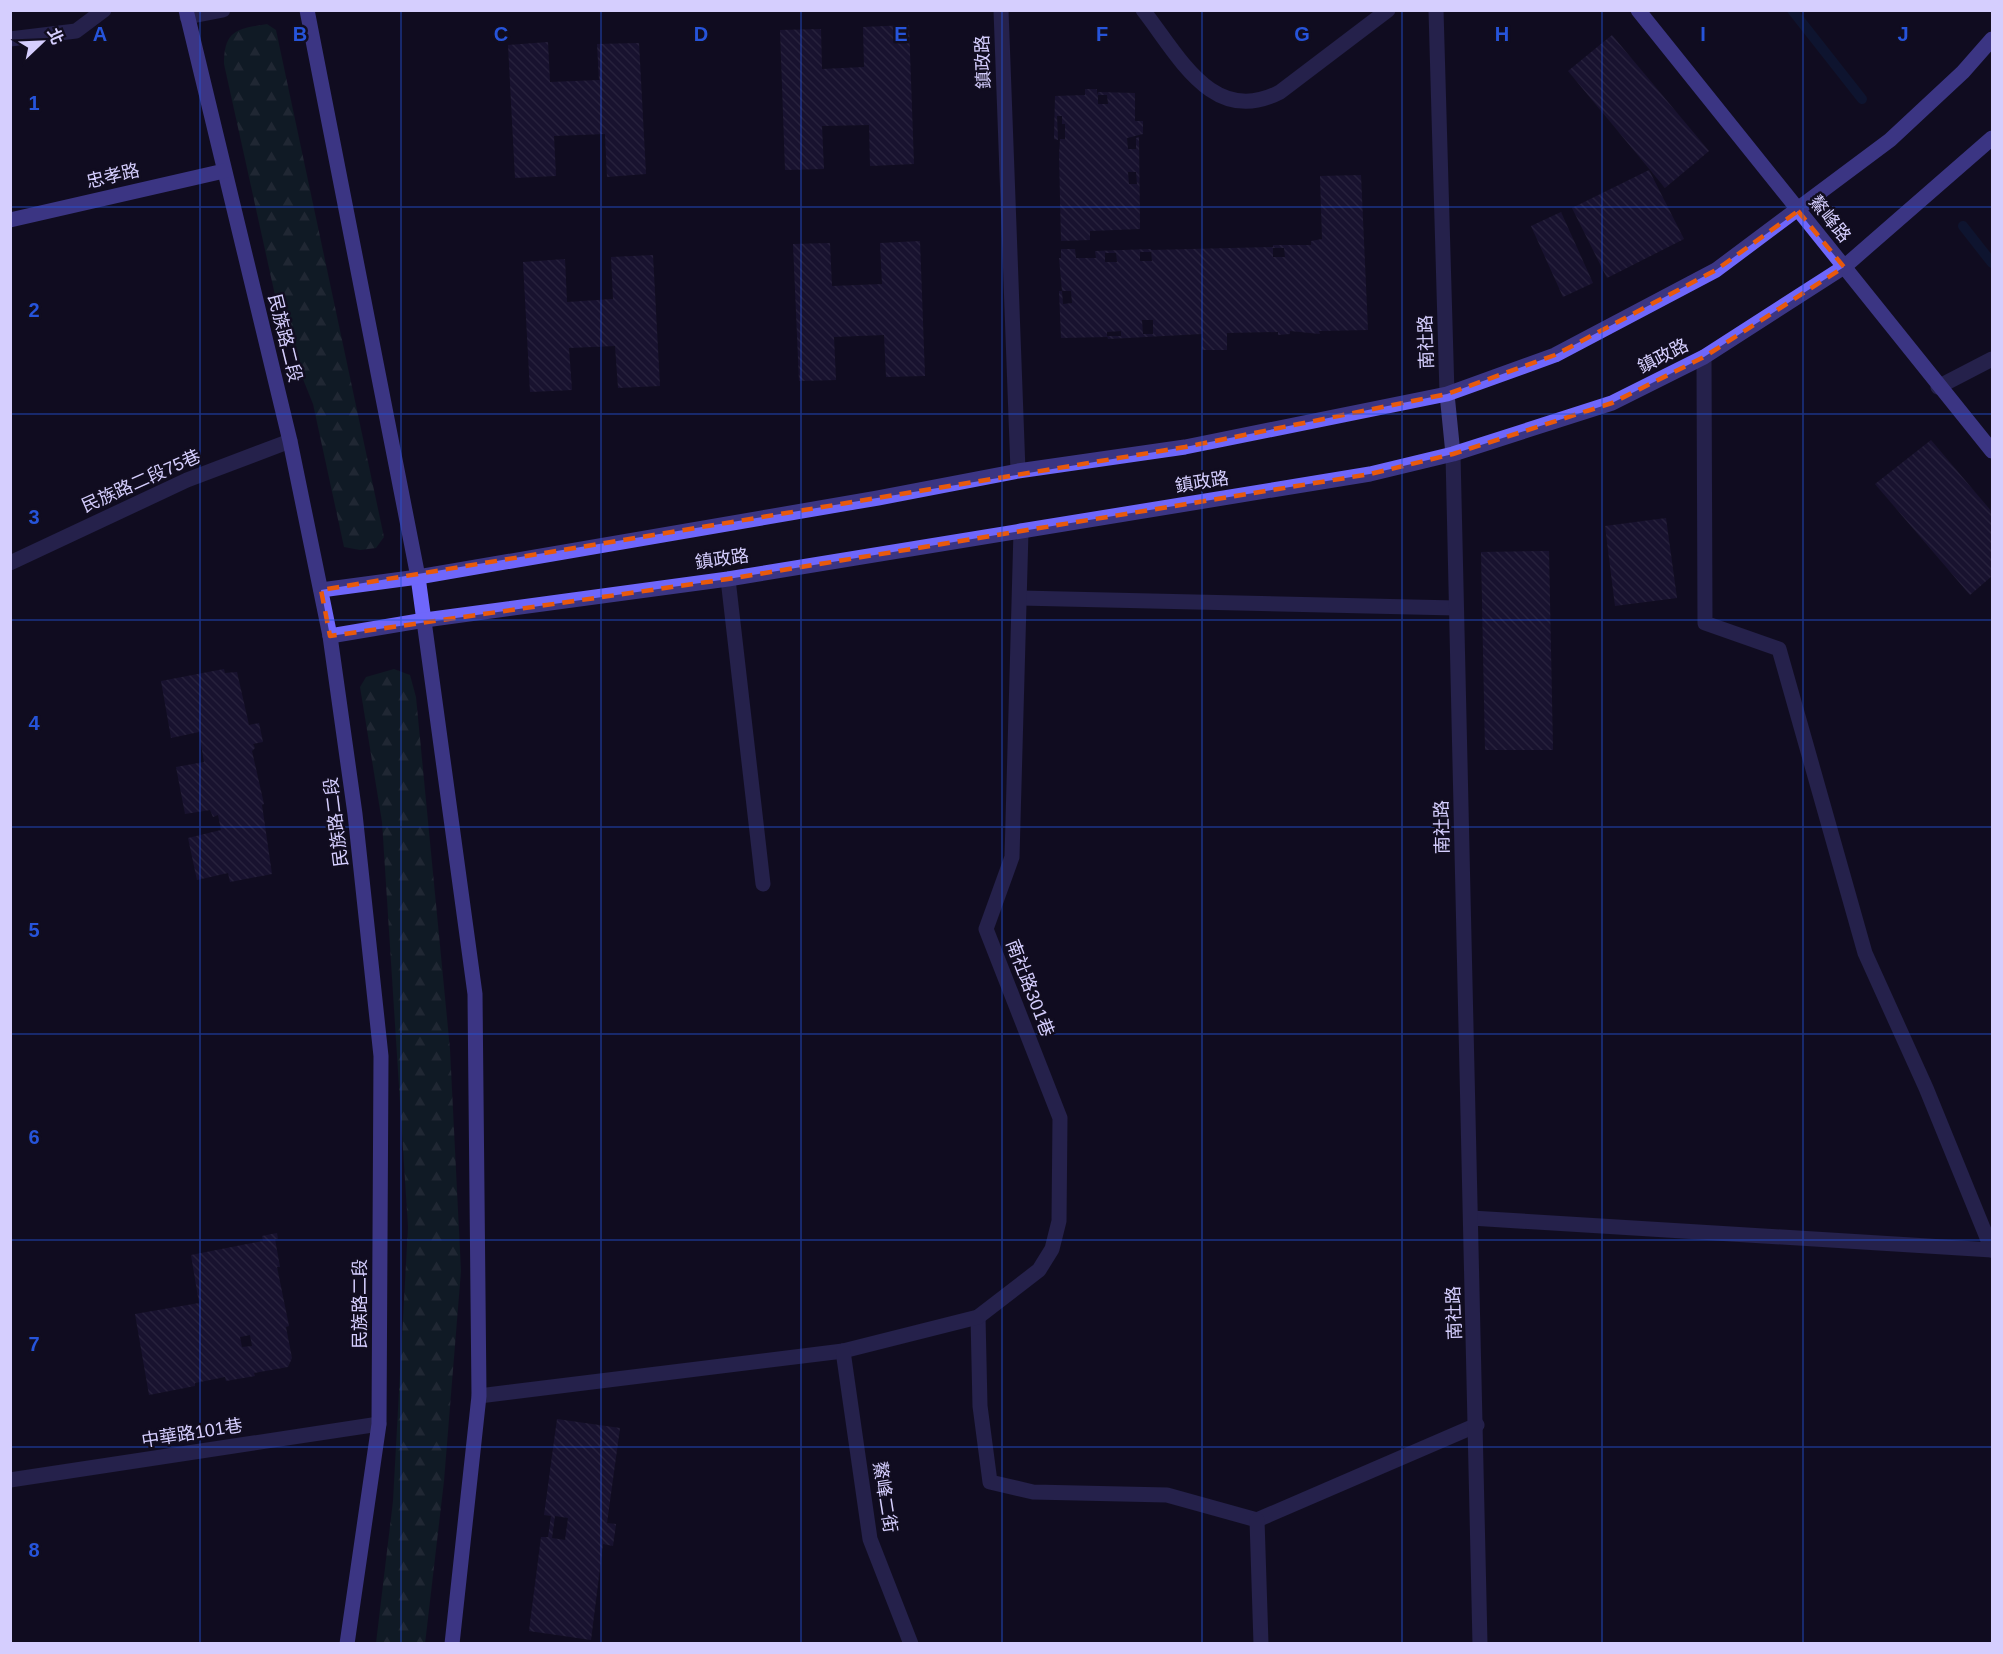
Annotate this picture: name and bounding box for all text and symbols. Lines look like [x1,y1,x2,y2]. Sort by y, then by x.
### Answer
north arrow [12,12,72,72]
text: A [93,23,107,45]
text: B [293,23,307,45]
text: C [494,23,508,45]
text: D [694,23,708,45]
text: E [894,23,908,45]
text: F [1096,23,1108,45]
text: G [1294,23,1310,45]
text: H [1495,23,1509,45]
text: I [1700,23,1706,45]
text: J [1897,23,1909,45]
text: 北 [44,26,66,47]
street label: 鎮政路 [972,35,994,89]
text: 1 [28,92,40,114]
street label: 忠孝路 [84,160,142,192]
street label: 鰲峰路 [1805,192,1855,246]
street label: 民族路二段 [264,292,306,384]
text: 2 [28,299,40,321]
street label: 南社路 [1415,315,1437,369]
street label: 鎮政路 [1634,335,1692,377]
street label: 民族路二段75巷 [78,446,204,516]
street label: 鎮政路 [1174,468,1230,496]
text: 3 [28,506,40,528]
street label: 鎮政路 [694,545,750,573]
text: 4 [28,712,40,734]
street label: 民族路二段 [321,776,351,868]
street label: 南社路 [1432,800,1452,854]
text: 5 [28,919,40,941]
street label: 南社路301巷 [1002,937,1058,1039]
text: 6 [28,1126,40,1148]
street label: 民族路二段 [350,1259,370,1349]
street label: 南社路 [1443,1286,1465,1340]
text: 7 [28,1333,40,1355]
street label: 中華路101巷 [140,1415,244,1451]
street label: 鰲峰二街 [869,1460,901,1534]
text: 8 [28,1539,40,1561]

